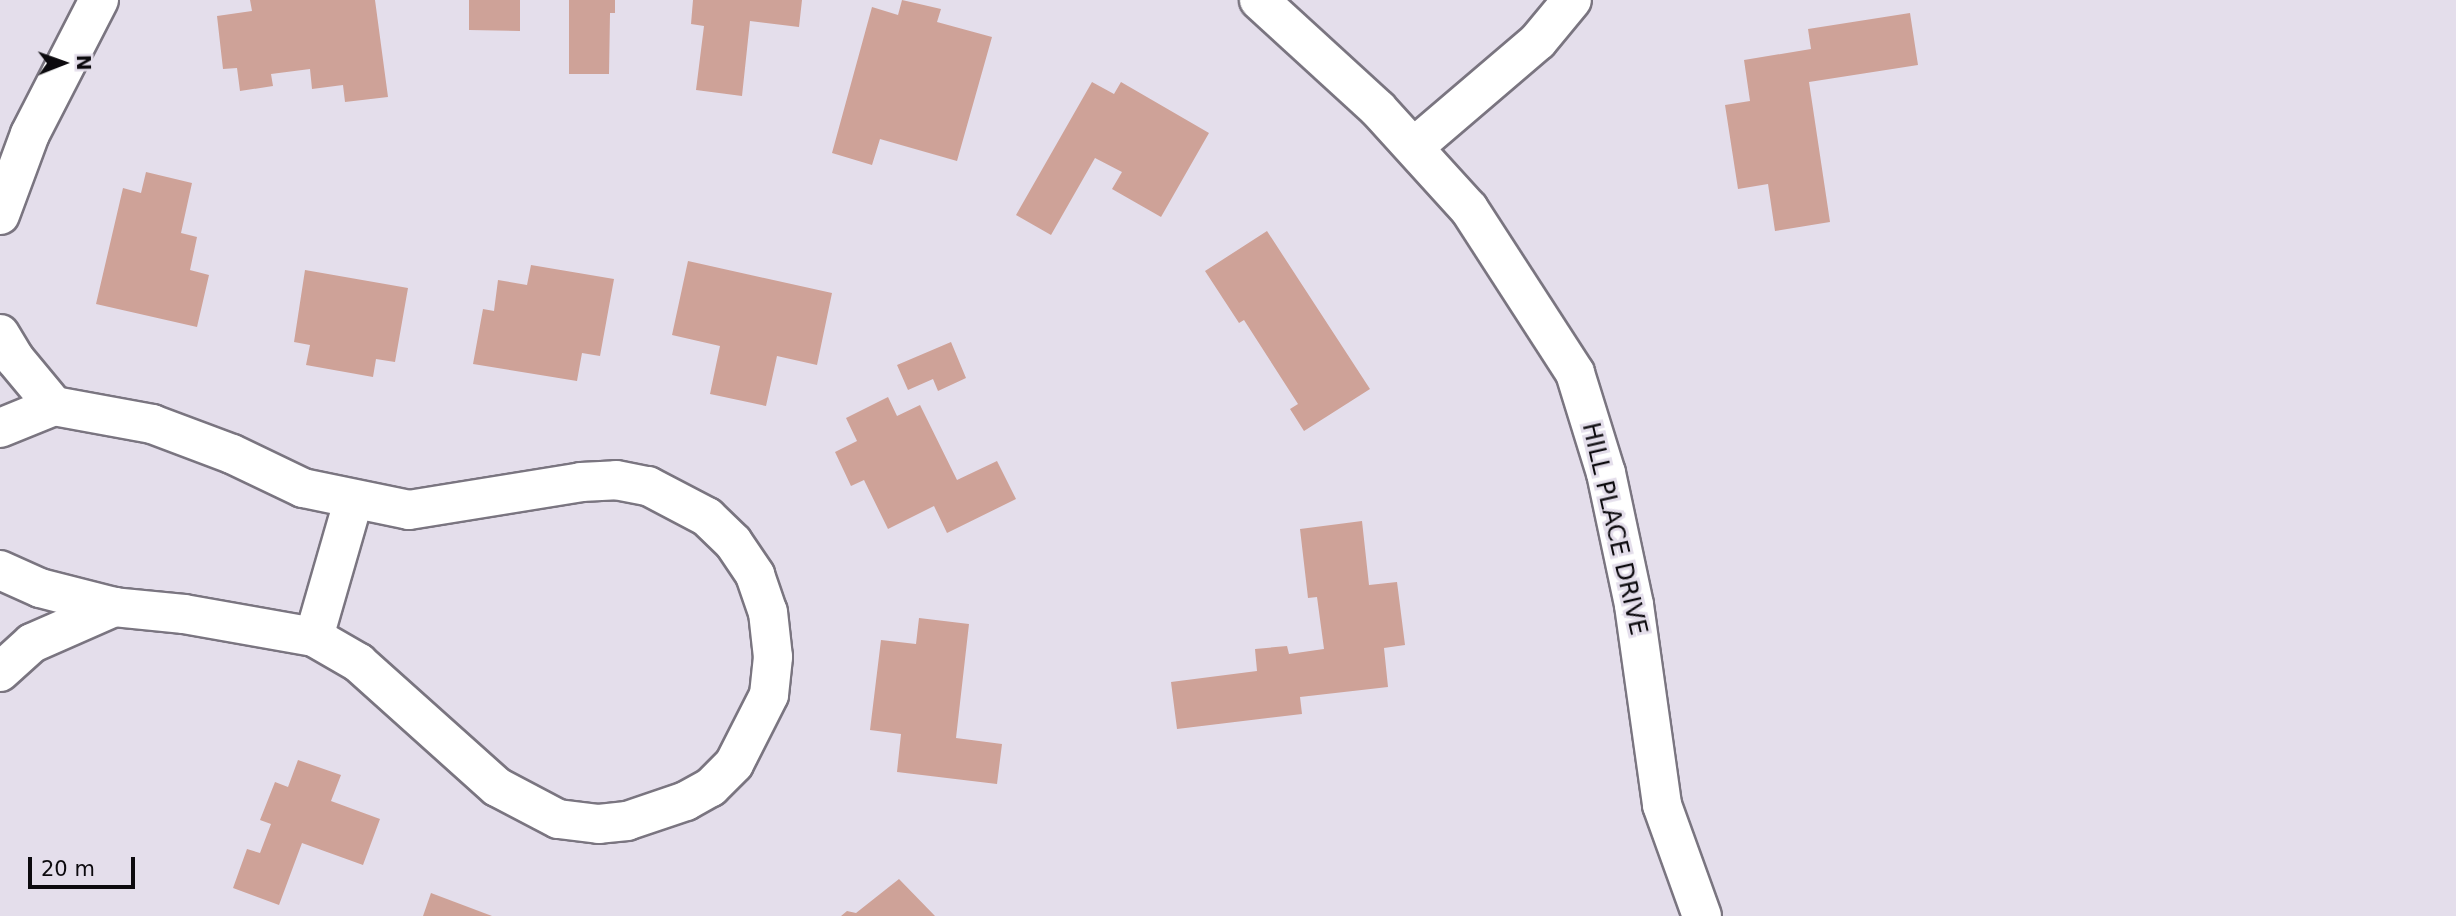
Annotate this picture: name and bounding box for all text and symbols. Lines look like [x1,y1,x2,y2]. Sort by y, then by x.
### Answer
north arrow [28,28,98,98]
text: N [73,54,95,71]
street label: HILL PLACE DRIVE [1576,420,1652,638]
scale bar [32,842,138,886]
text: 20 m [41,857,95,881]

